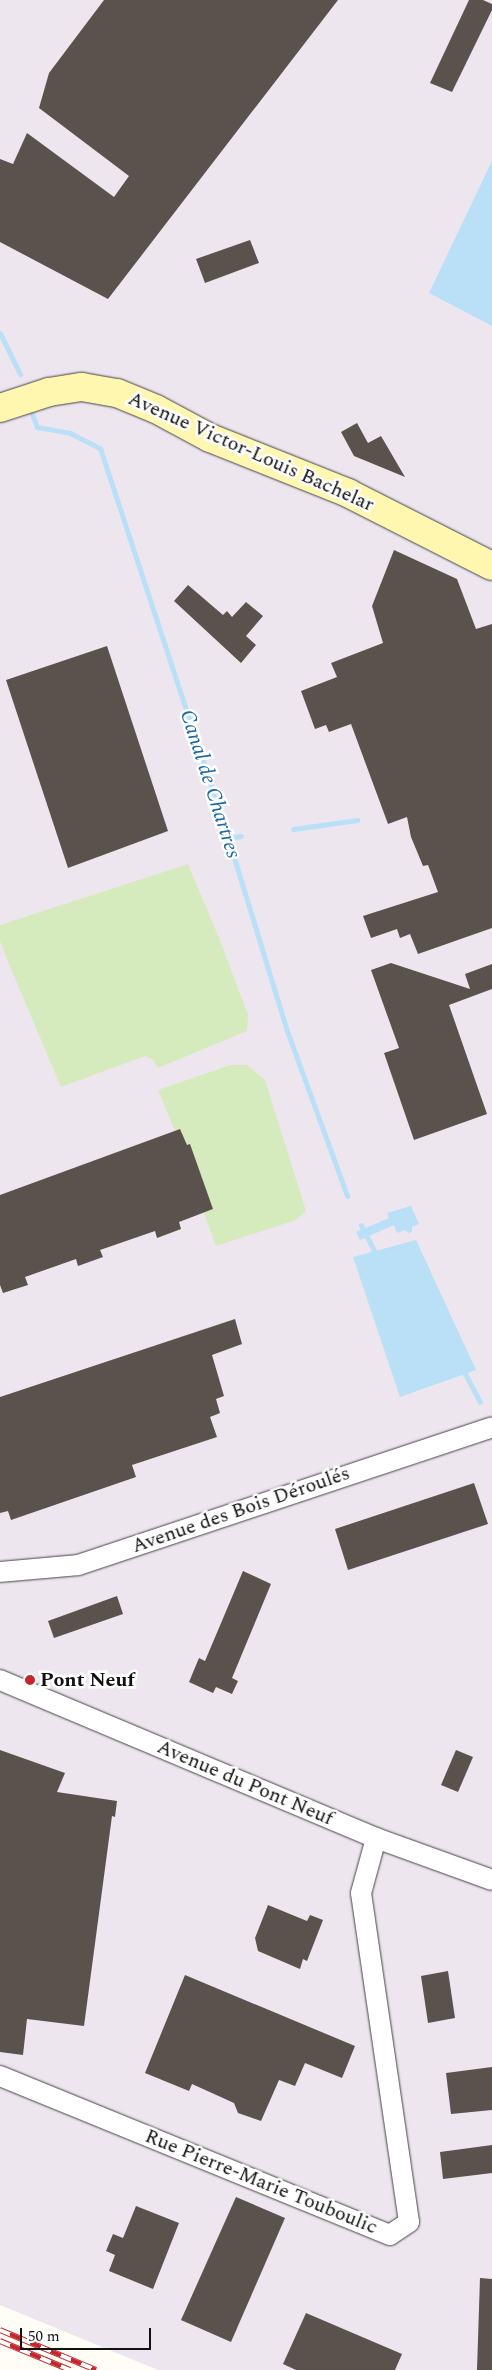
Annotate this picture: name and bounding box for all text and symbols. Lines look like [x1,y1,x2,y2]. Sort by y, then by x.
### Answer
street label: Avenue Victor-Louis Bachelar [124,387,378,517]
water label: Canal de Chartres [174,707,246,861]
street label: Avenue des Bois Déroulés [129,1461,353,1559]
place label: Pont Neuf [40,1668,135,1692]
marker: Pont Neuf [24,1674,36,1686]
street label: Avenue du Pont Neuf [153,1735,337,1831]
street label: Rue Pierre-Marie Touboulic [141,2124,381,2240]
scale bar [22,2318,154,2350]
text: 50 m [28,2325,60,2348]

